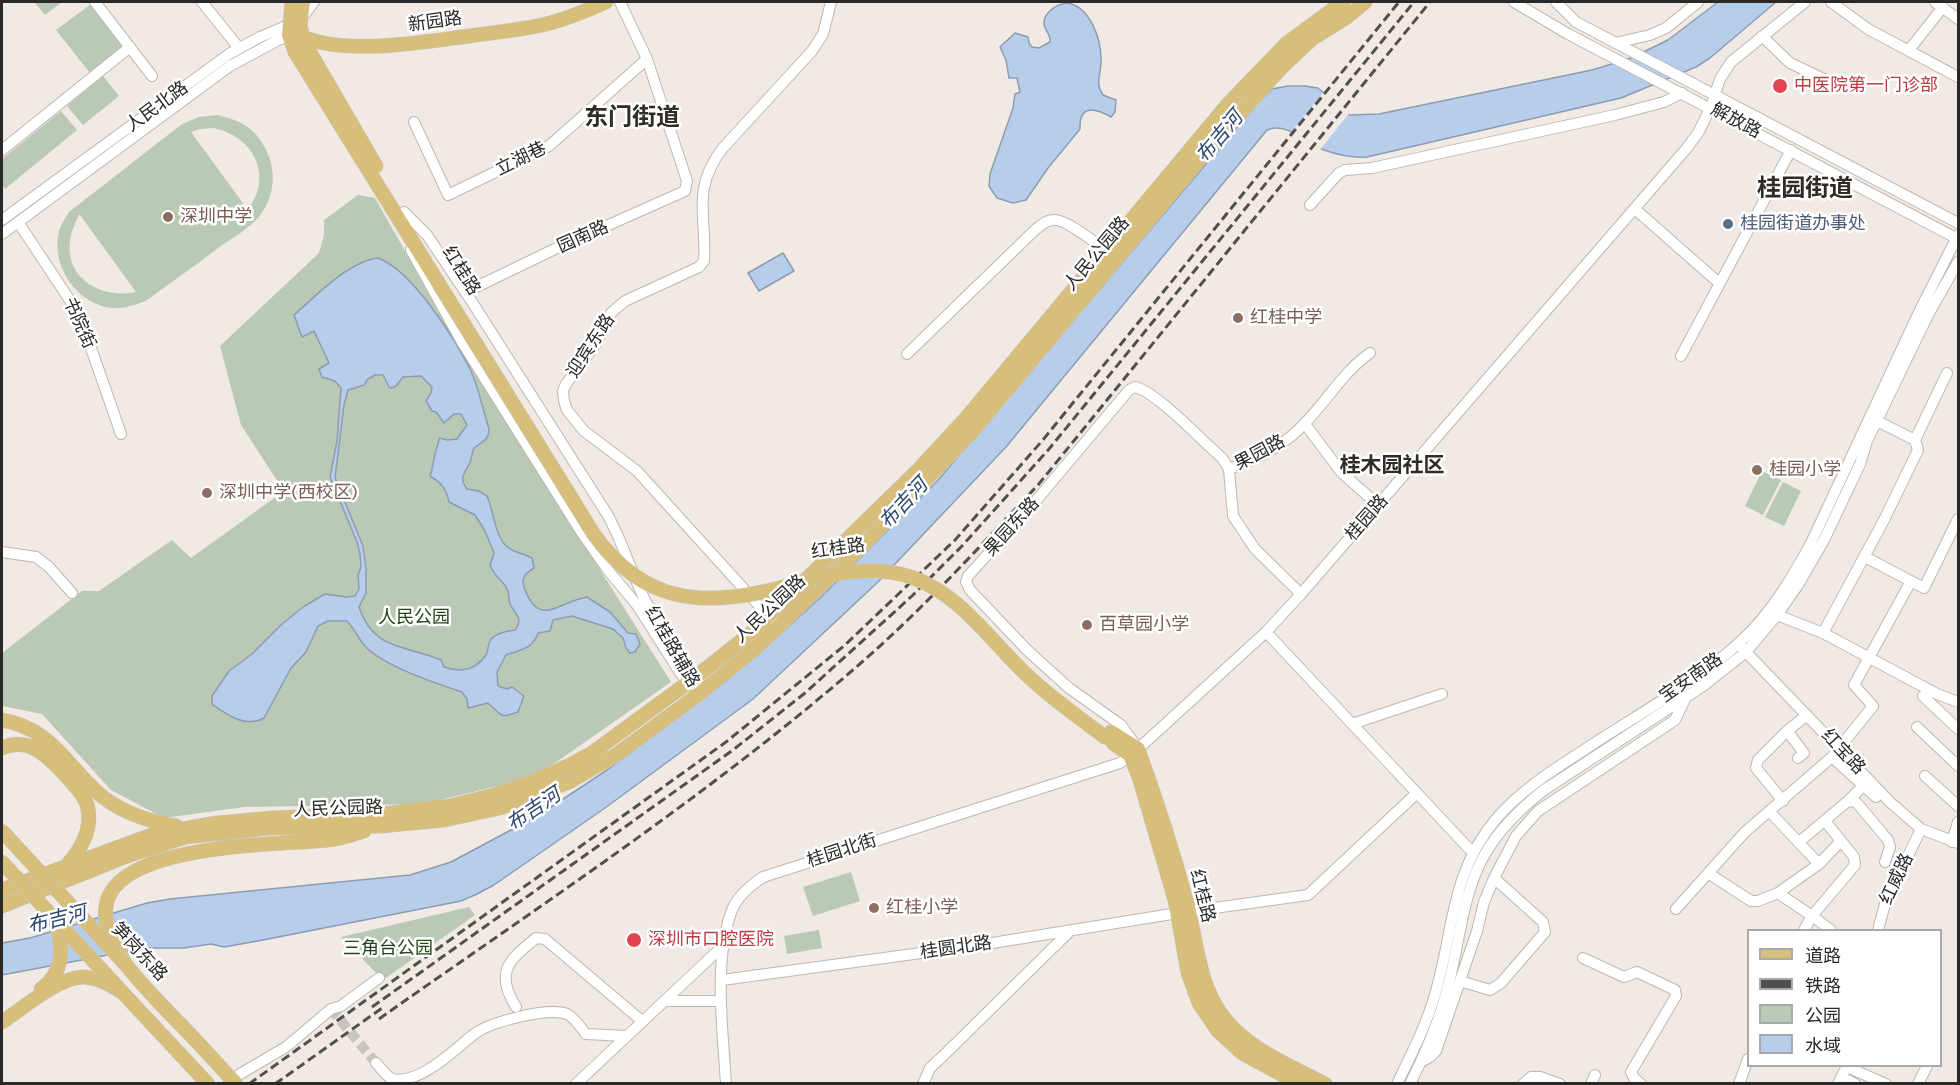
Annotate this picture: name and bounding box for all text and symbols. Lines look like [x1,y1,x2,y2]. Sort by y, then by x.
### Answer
street label: 新园路 [407,8,463,36]
place label: 中医院第一门诊部 [1794,75,1938,97]
street label: 人民北路 [122,77,192,137]
marker: 中医院第一门诊部 [1771,77,1789,95]
street label: 解放路 [1707,99,1765,143]
district label: 东门街道 [584,104,680,132]
water label: 布吉河 [1192,106,1248,168]
street label: 立湖巷 [492,137,550,181]
district label: 桂园街道 [1757,175,1853,203]
place label: 深圳中学 [180,206,252,228]
marker: 深圳中学 [161,210,175,224]
street label: 人民公园路 [1060,213,1134,295]
place label: 桂园街道办事处 [1740,213,1866,235]
street label: 园南路 [554,216,612,258]
marker: 桂园街道办事处 [1721,217,1735,231]
street label: 红桂路 [438,242,484,300]
street label: 书院街 [58,294,100,352]
place label: 红桂中学 [1250,307,1322,329]
street label: 迎宾东路 [562,310,620,382]
marker: 红桂中学 [1231,311,1245,325]
street label: 果园路 [1231,431,1289,475]
district label: 桂木园社区 [1340,453,1444,479]
place label: 桂园小学 [1769,459,1841,481]
marker: 桂园小学 [1750,463,1764,477]
water label: 布吉河 [875,474,933,534]
place label: 深圳中学(西校区) [219,482,358,504]
marker: 深圳中学(西校区) [200,486,214,500]
street label: 桂园路 [1341,491,1393,545]
street label: 果园东路 [980,493,1044,561]
street label: 红桂路 [810,535,866,563]
street label: 人民公园路 [730,570,810,648]
street label: 红桂路辅路 [640,603,704,691]
park label: 人民公园 [378,607,450,629]
place label: 百草园小学 [1099,614,1189,636]
marker: 百草园小学 [1080,618,1094,632]
street label: 宝安南路 [1655,649,1727,707]
street label: 红宝路 [1817,725,1869,779]
water label: 布吉河 [502,783,566,837]
street label: 人民公园路 [293,797,383,821]
street label: 桂园北街 [804,830,880,872]
street label: 红威路 [1876,850,1918,908]
street label: 红桂路 [1185,867,1219,925]
place label: 红桂小学 [886,897,958,919]
water label: 布吉河 [25,901,89,939]
marker: 红桂小学 [867,901,881,915]
street label: 笋岗东路 [107,918,171,986]
place label: 深圳市口腔医院 [648,929,774,951]
legend [1747,929,1942,1067]
marker: 深圳市口腔医院 [625,931,643,949]
street label: 桂圆北路 [919,932,993,964]
park label: 三角台公园 [343,938,433,960]
text: 道路 [1805,945,1841,967]
text: 铁路 [1805,975,1841,997]
text: 公园 [1805,1005,1841,1027]
text: 水域 [1805,1035,1841,1057]

